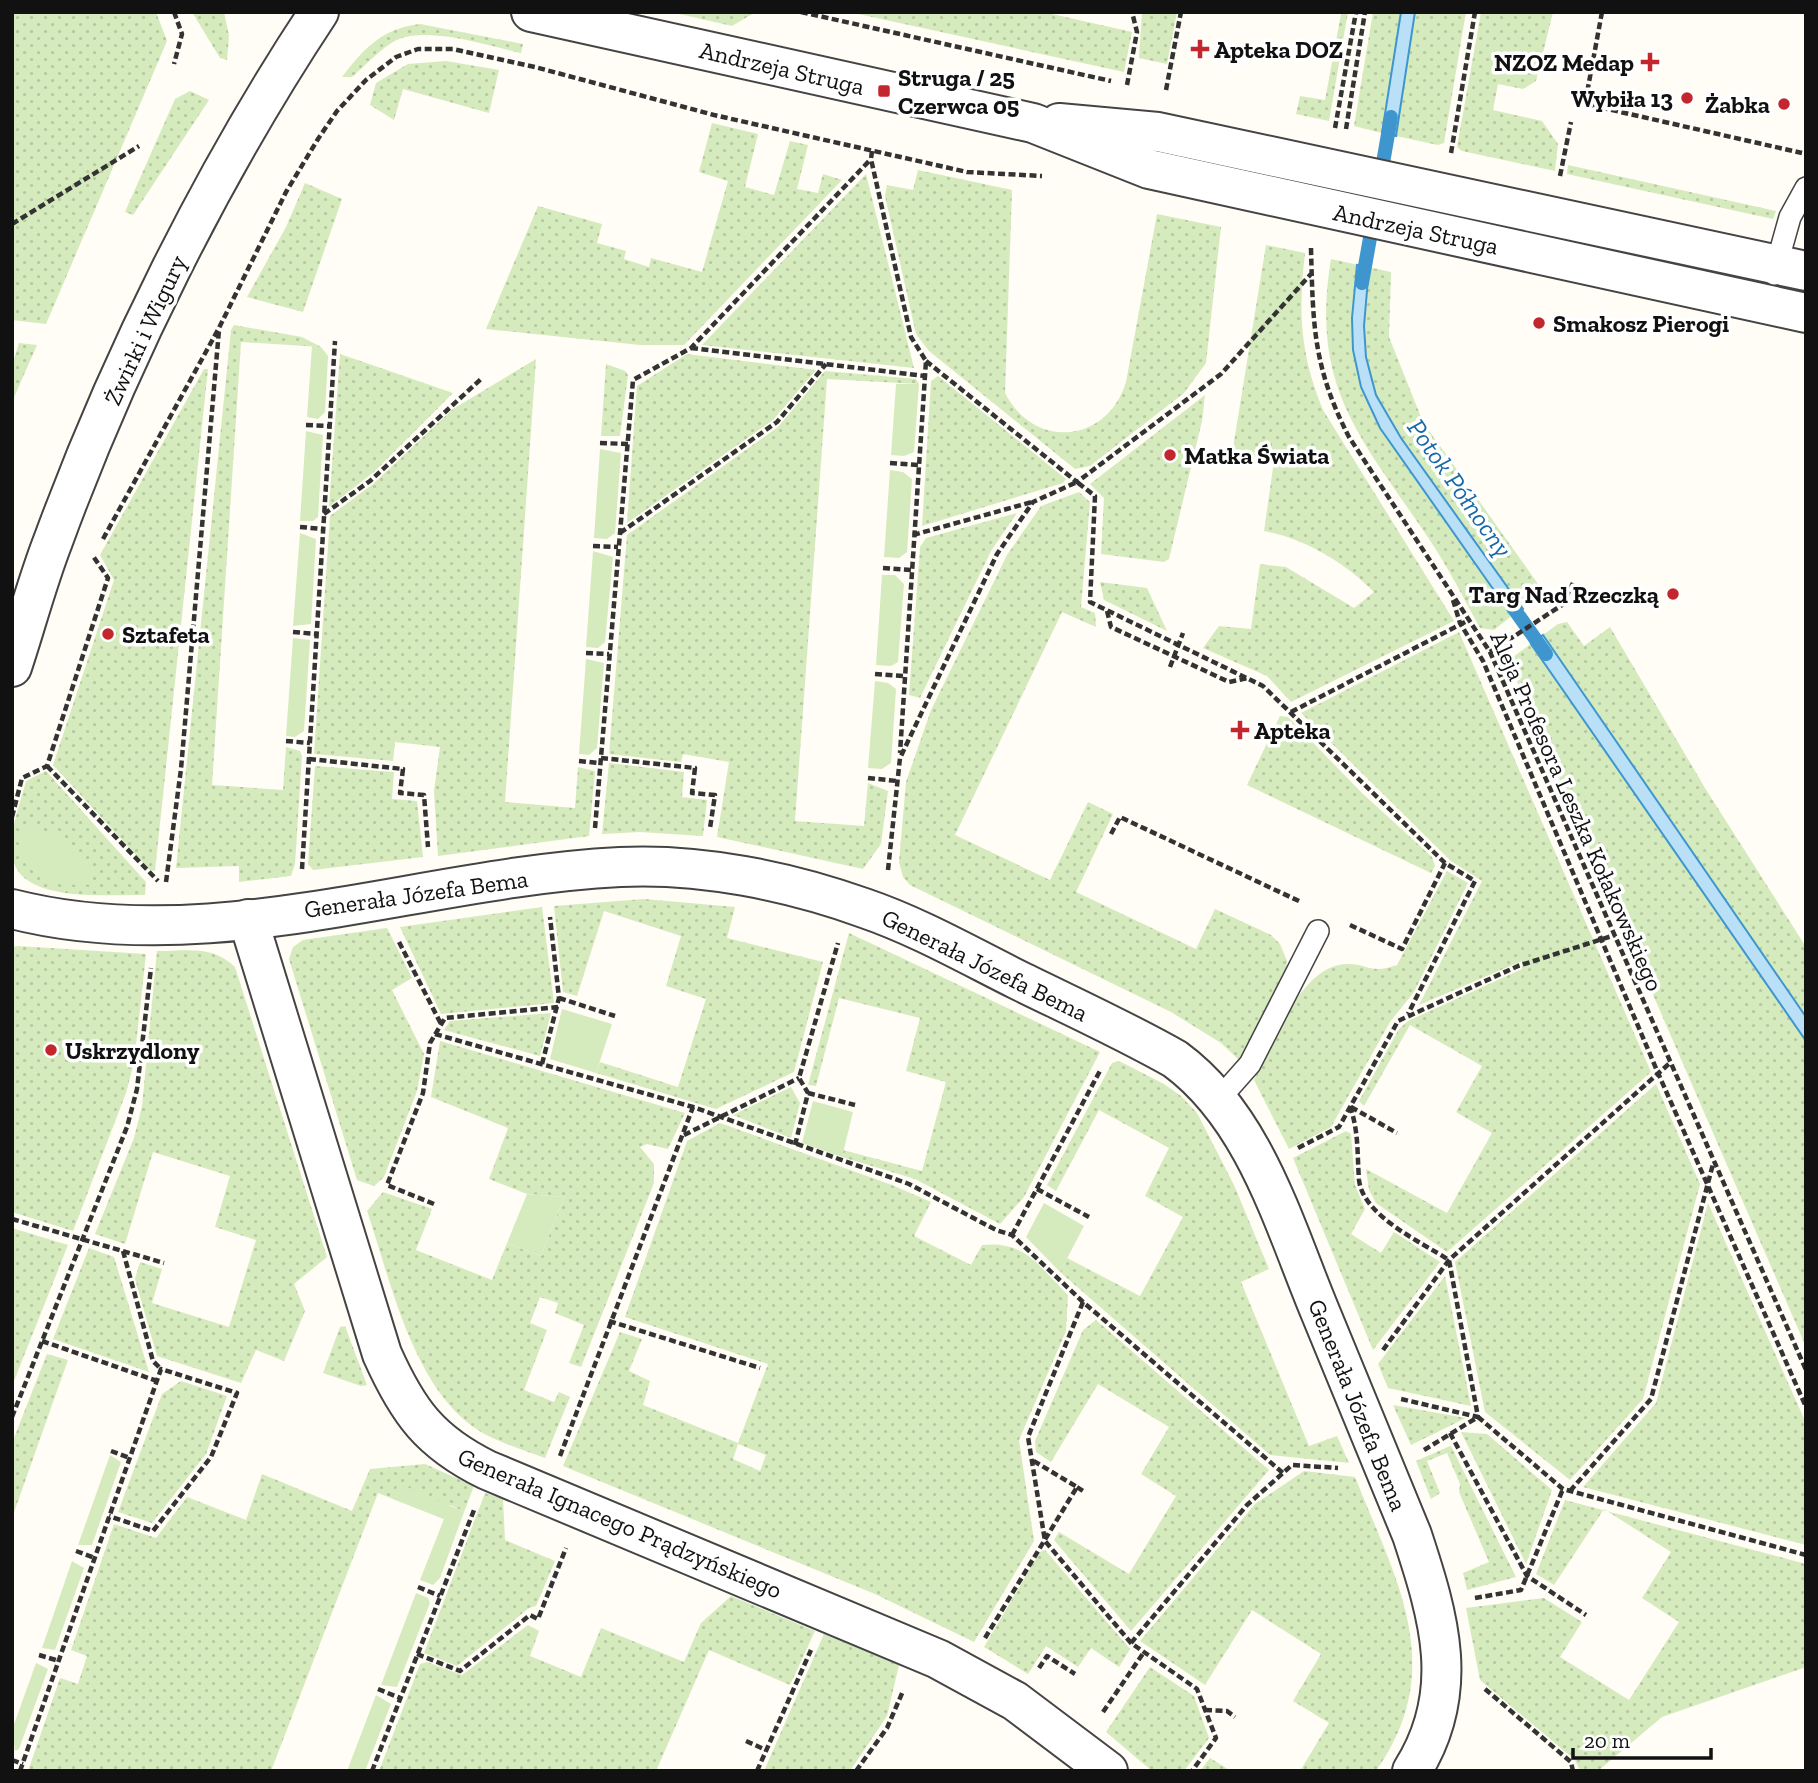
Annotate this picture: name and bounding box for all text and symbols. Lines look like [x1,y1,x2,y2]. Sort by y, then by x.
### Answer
street label: Andrzeja Struga [697,35,868,101]
place label: Apteka DOZ [1214,35,1343,64]
marker: Apteka DOZ [1192,41,1208,57]
place label: NZOZ Medap [1494,48,1634,77]
marker: NZOZ Medap [1640,52,1660,72]
place label: Struga / 25 Czerwca 05 [898,63,1019,120]
marker: Struga / 25 Czerwca 05 [876,83,892,99]
place label: Wybiła 13 [1571,84,1673,113]
marker: Wybiła 13 [1679,90,1695,106]
place label: Żabka [1705,90,1770,119]
marker: Żabka [1776,96,1792,112]
street label: Andrzeja Struga [1331,197,1502,261]
street label: Żwirki i Wigury [98,250,193,410]
place label: Smakosz Pierogi [1553,309,1729,338]
marker: Smakosz Pierogi [1531,315,1547,331]
water label: Potok Północny [1401,413,1519,563]
place label: Matka Świata [1184,441,1330,470]
marker: Matka Świata [1162,447,1178,463]
place label: Targ Nad Rzeczką [1468,580,1659,609]
marker: Targ Nad Rzeczką [1665,586,1681,602]
place label: Sztafeta [122,620,210,649]
marker: Sztafeta [100,626,116,642]
street label: Aleja Profesora Leszka Kołakowskiego [1484,627,1670,995]
place label: Apteka [1254,716,1331,745]
marker: Apteka [1232,722,1248,738]
street label: Generała Józefa Bema [302,864,530,924]
street label: Generała Józefa Bema [877,903,1093,1028]
place label: Uskrzydlony [65,1036,200,1065]
marker: Uskrzydlony [43,1042,59,1058]
street label: Generała Józefa Bema [1302,1295,1414,1515]
street label: Generała Ignacego Prądzyńskiego [454,1441,786,1605]
scale bar [1573,1716,1711,1760]
text: 20 m [1584,1728,1630,1753]

